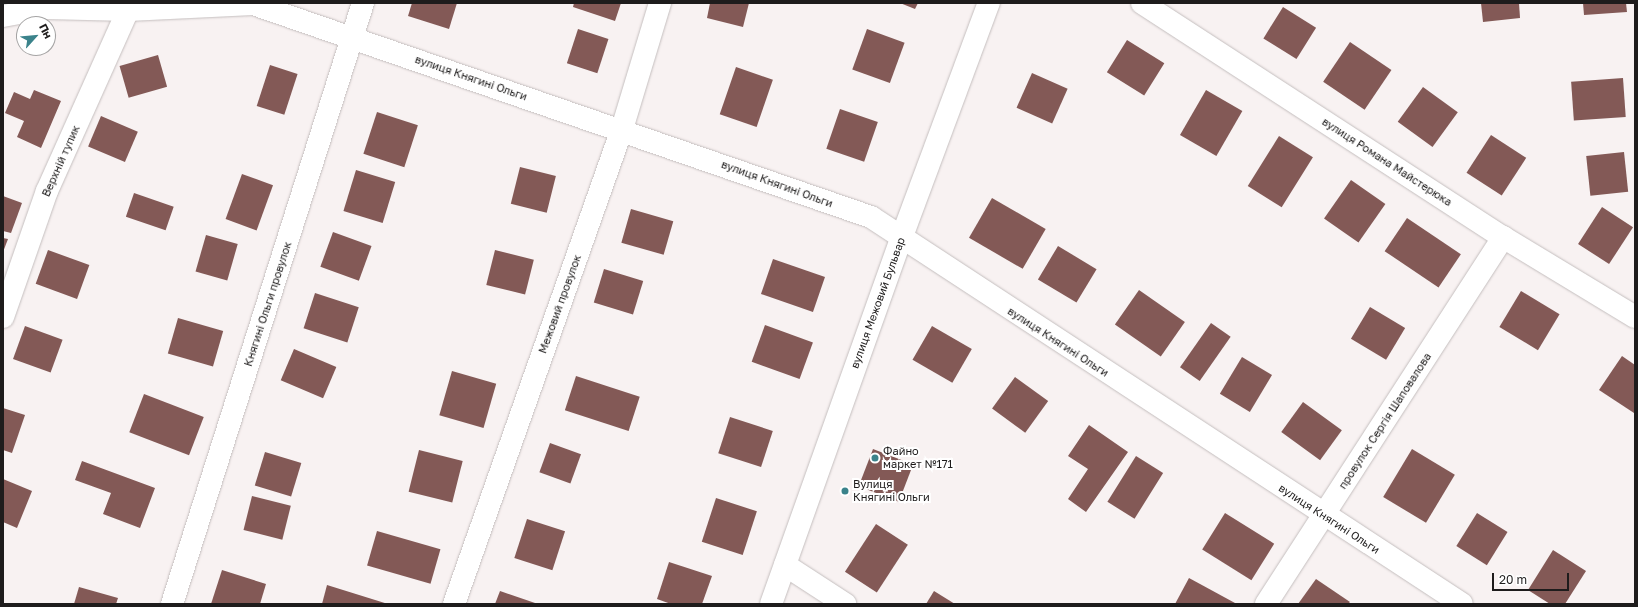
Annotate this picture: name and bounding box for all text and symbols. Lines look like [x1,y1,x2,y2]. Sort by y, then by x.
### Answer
north arrow [16,16,56,56]
text: Пн [37,21,55,40]
street label: вулиця Княгині Ольги [413,53,529,103]
street label: вулиця Романа Майстерюка [1320,115,1454,209]
street label: Верхній тупик [39,123,83,199]
street label: вулиця Княгині Ольги [719,158,835,210]
street label: вулиця Межовий Бульвар [848,236,908,370]
street label: Княгині Ольги провулок [242,240,294,368]
street label: Межовий провулок [536,253,584,355]
street label: вулиця Княгині Ольги [1005,304,1111,380]
street label: провулок Сергія Шаповалова [1336,350,1434,492]
place label: Файно маркет №171 [883,445,953,471]
marker: Файно маркет №171 [870,453,880,463]
place label: Вулиця Княгині Ольги [853,478,930,504]
street label: вулиця Княгині Ольги [1276,481,1382,557]
marker: Вулиця Княгині Ольги [840,486,850,496]
scale bar [1494,565,1571,591]
text: 20 m [1499,572,1527,587]

